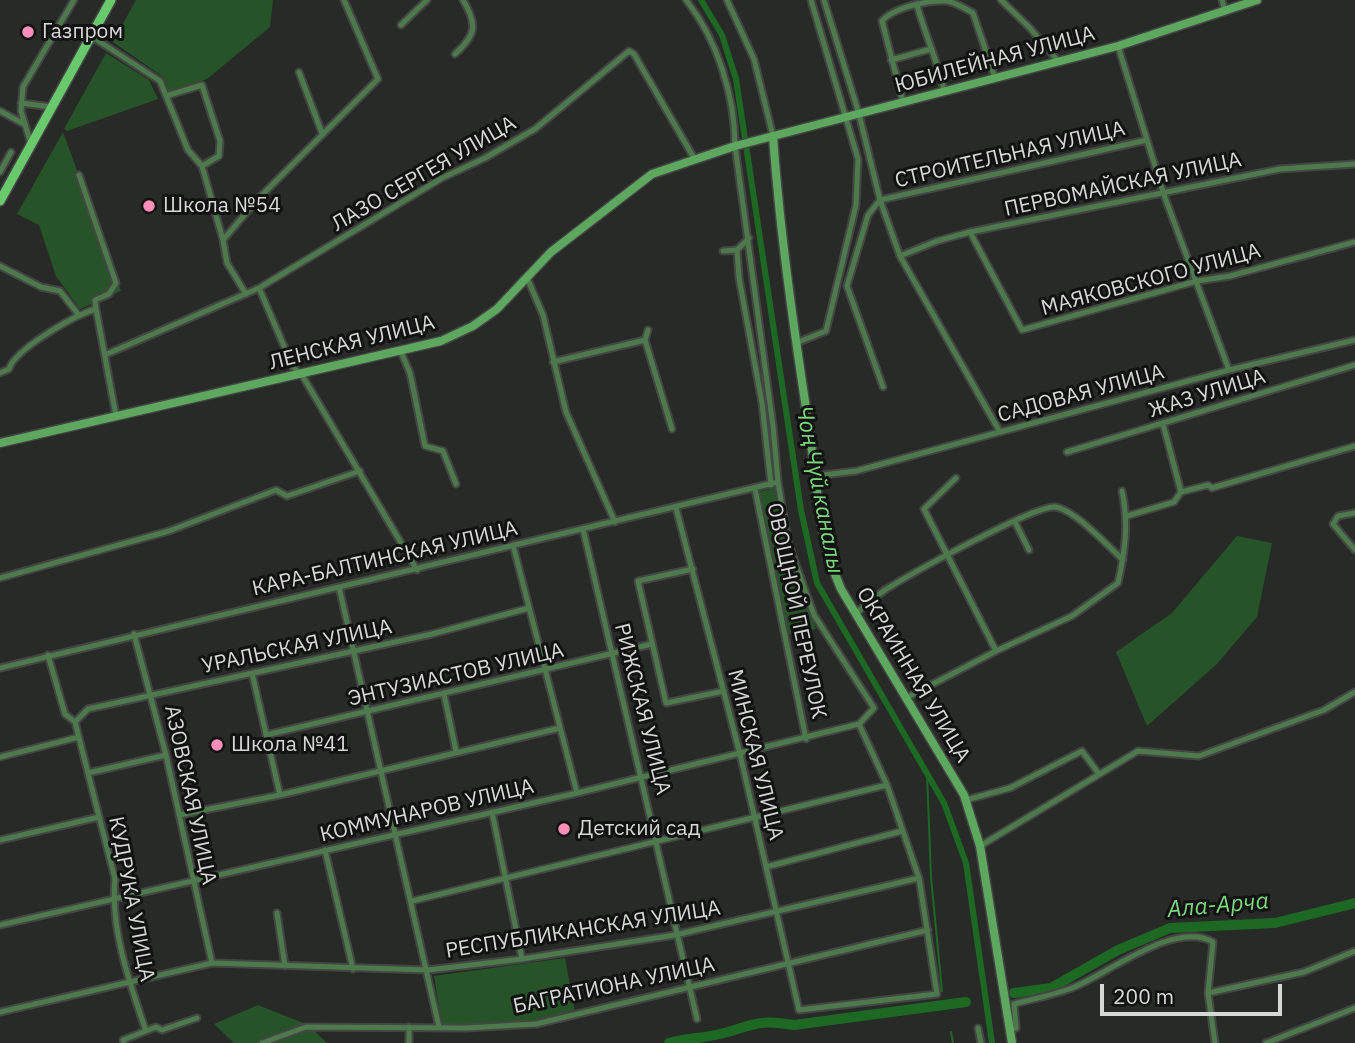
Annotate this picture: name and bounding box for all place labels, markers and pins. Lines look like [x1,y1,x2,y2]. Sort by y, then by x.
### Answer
place label: Газпром [42,19,123,45]
marker: Газпром [20,24,36,40]
place label: Школа №54 [163,193,281,219]
marker: Школа №54 [141,198,157,214]
place label: Школа №41 [231,732,349,758]
marker: Школа №41 [209,737,225,753]
place label: Детский сад [578,816,701,842]
marker: Детский сад [556,821,572,837]

